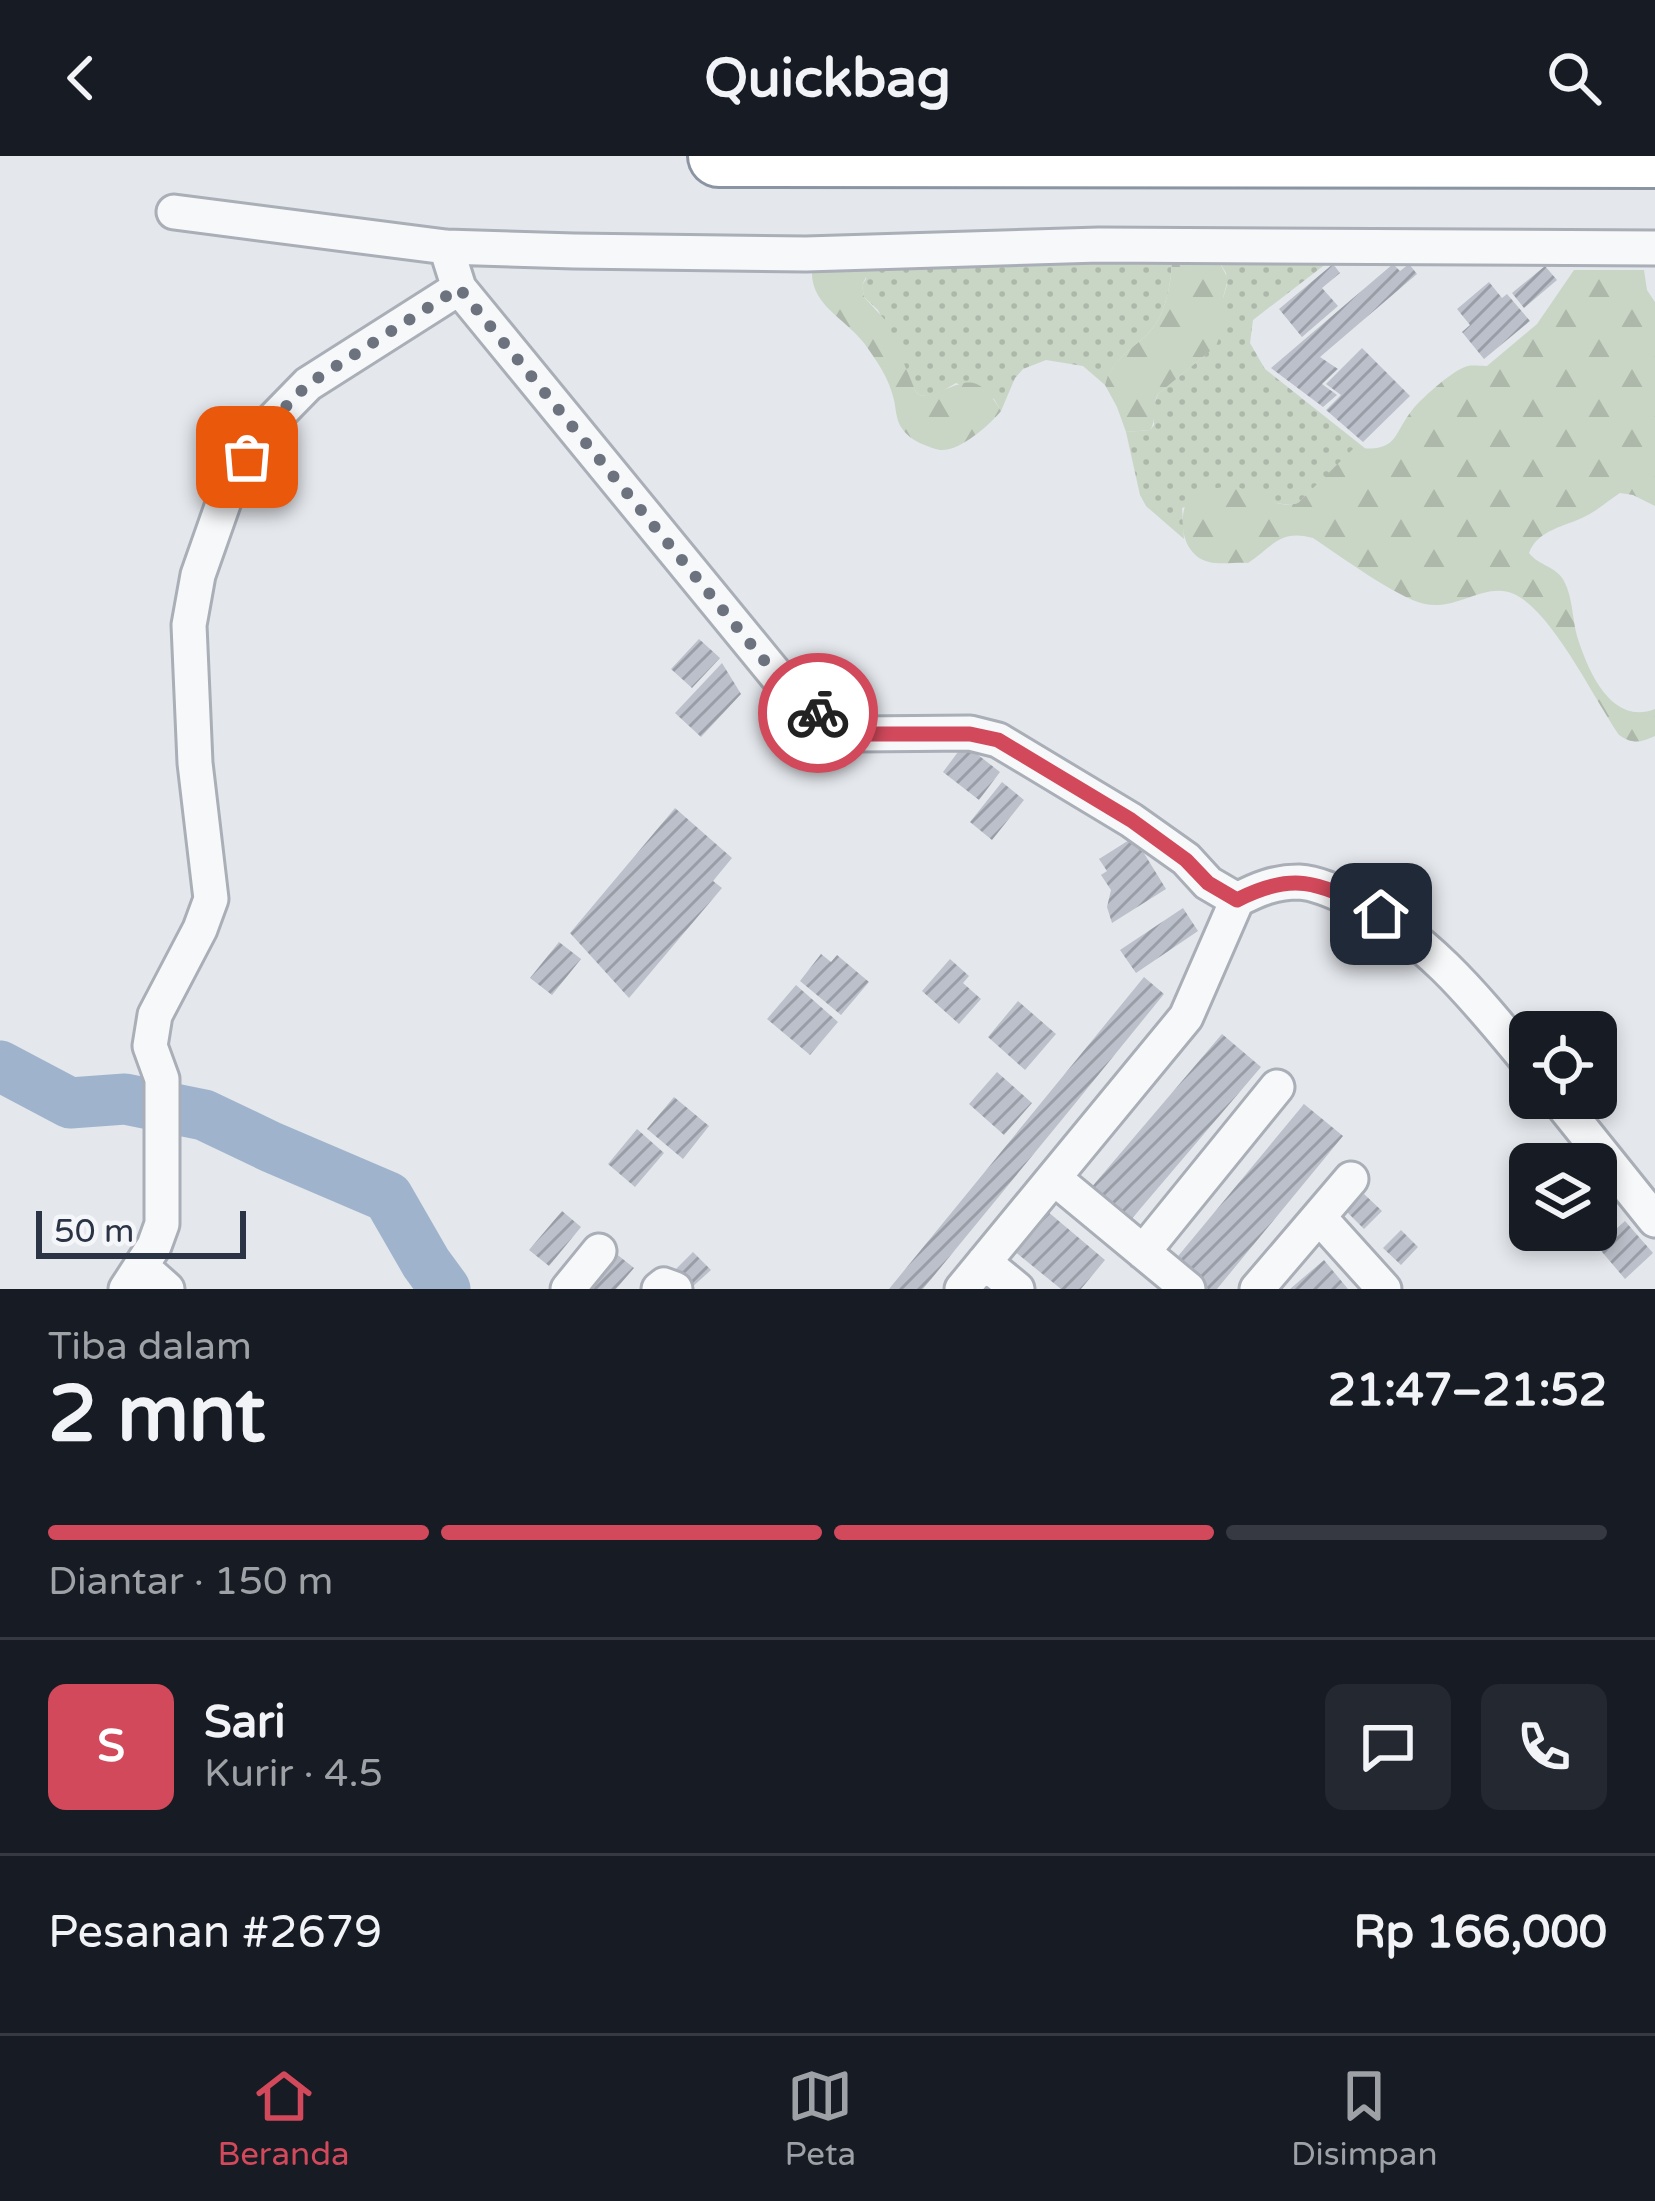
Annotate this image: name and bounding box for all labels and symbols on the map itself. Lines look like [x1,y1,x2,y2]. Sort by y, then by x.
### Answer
pin [196,406,298,508]
courier [758,653,878,773]
pin [1330,863,1432,965]
scale bar [36,1205,246,1258]

